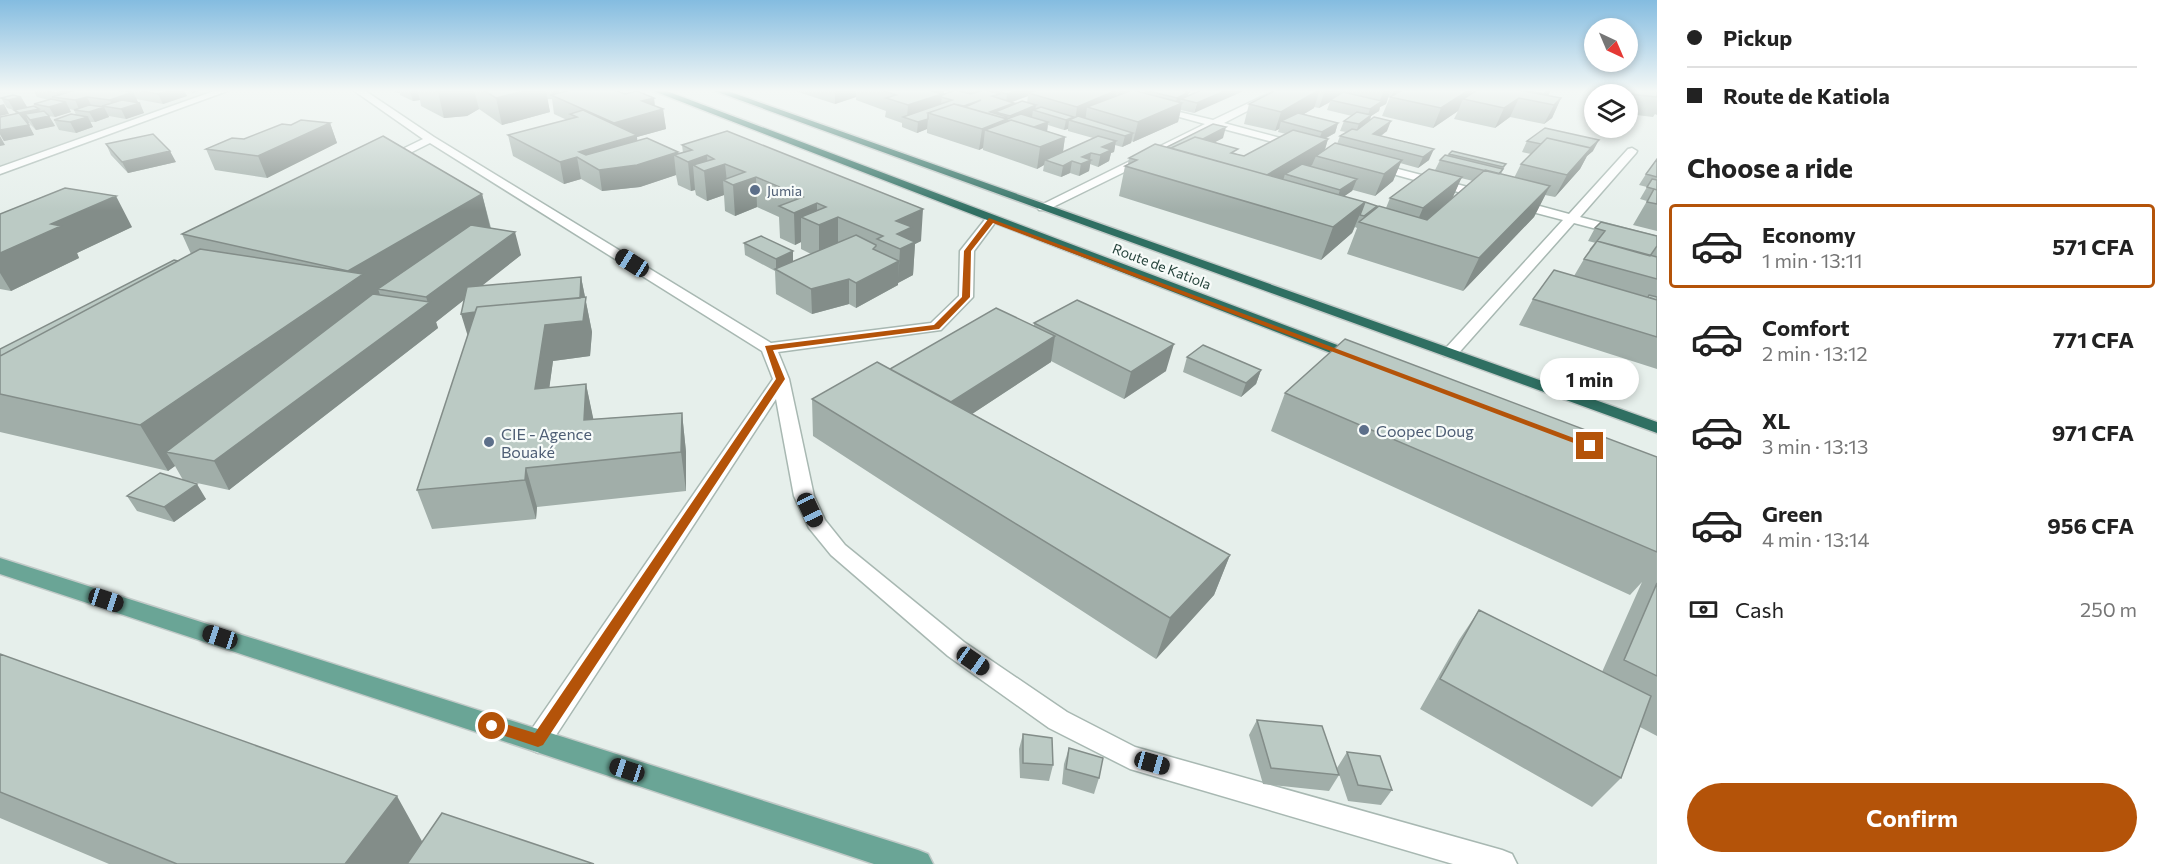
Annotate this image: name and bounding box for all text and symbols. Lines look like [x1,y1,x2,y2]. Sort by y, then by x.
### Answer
north arrow [1584,18,1638,72]
map controls [1584,18,1638,138]
text: Pickup [1723,24,1792,51]
text: Route de Katiola [1723,82,1890,109]
button: layers [1584,84,1638,138]
text: Choose a ride [1687,151,1853,184]
place label: Jumia [767,182,802,199]
marker: Jumia [748,183,762,197]
icon: car [1690,219,1744,273]
text: Economy [1762,221,1856,248]
text: 571 CFA [2052,233,2134,260]
street label: Route de Katiola [1110,239,1214,293]
car [612,246,652,280]
text: 1 min · 13:11 [1762,248,1863,272]
icon: car [1690,312,1744,366]
text: Comfort [1762,314,1850,341]
text: 771 CFA [2053,326,2134,353]
text: 2 min · 13:12 [1762,341,1868,365]
callout: 1 min [1540,359,1640,401]
text: 1 min [1566,367,1613,391]
icon: car [1690,405,1744,459]
text: XL [1762,407,1790,434]
text: 971 CFA [2052,419,2134,446]
place label: Coopec Doug [1376,421,1474,440]
marker: Coopec Doug [1357,423,1371,437]
place label: CIE - Agence Bouaké [501,424,592,461]
route end [1576,432,1603,459]
text: 3 min · 13:13 [1762,434,1868,458]
marker: CIE - Agence Bouaké [482,435,496,449]
car [794,490,826,530]
icon: car [1690,498,1744,552]
text: Green [1762,500,1823,527]
text: 956 CFA [2047,512,2134,539]
text: 4 min · 13:14 [1762,527,1870,551]
car [86,586,126,614]
icon: cash [1687,593,1720,626]
text: Cash [1735,596,1784,623]
text: 250 m [2080,597,2137,621]
car [200,623,240,651]
car [953,643,993,679]
route start [478,712,505,739]
car [1132,749,1172,777]
car [607,756,647,784]
button: Confirm [1687,783,2137,852]

